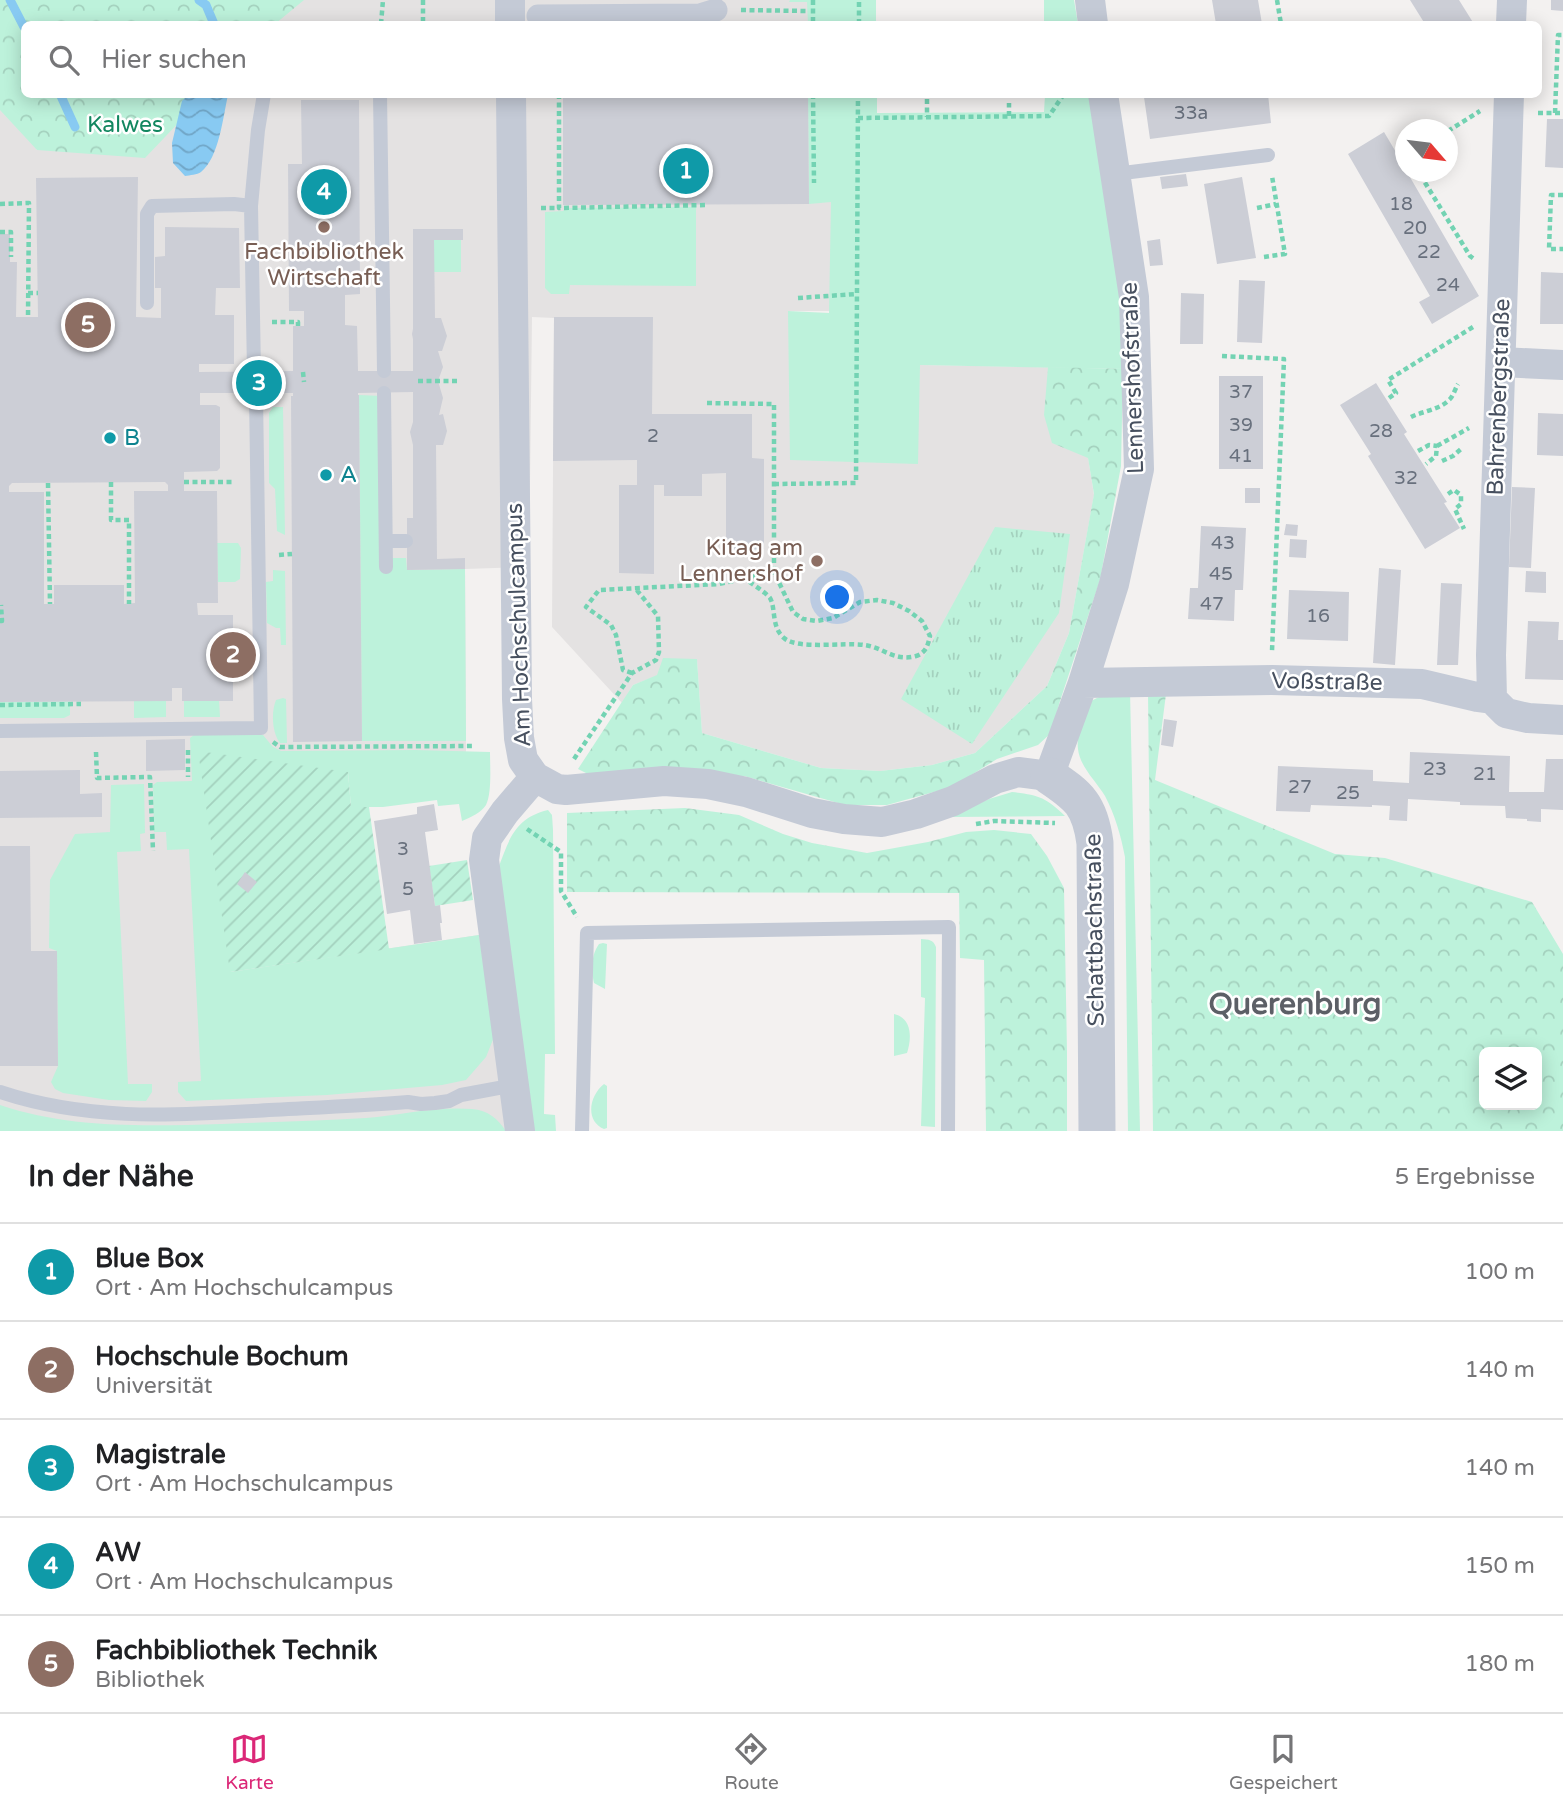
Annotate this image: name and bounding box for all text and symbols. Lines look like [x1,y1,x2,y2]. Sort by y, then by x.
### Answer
search box [21,21,1542,98]
icon: search [45,41,83,79]
text: Hier suchen [101,44,247,75]
house number: 33a [1174,102,1208,124]
park label: Kalwes [87,111,163,139]
north arrow [1395,119,1458,182]
pin: 1 [663,145,709,197]
pin: 4 [301,166,347,218]
house number: 18 [1389,193,1413,215]
house number: 20 [1403,217,1427,239]
marker: Fachbibliothek Wirtschaft [316,219,332,235]
place label: Fachbibliothek Wirtschaft [244,238,404,292]
house number: 22 [1417,241,1441,263]
house number: 24 [1436,274,1460,296]
street label: Lennershofstraße [1116,281,1150,475]
street label: Bahrenbergstraße [1482,298,1516,496]
pin: 5 [65,299,111,351]
pin: 3 [236,357,282,409]
house number: 37 [1229,381,1253,403]
house number: 39 [1229,414,1253,436]
house number: 28 [1369,420,1393,442]
place label: B [124,424,140,452]
house number: 2 [647,425,659,447]
marker: B [102,430,118,446]
house number: 41 [1229,445,1253,467]
place label: A [340,461,357,489]
marker: A [318,467,334,483]
house number: 32 [1394,467,1418,489]
street label: Am Hochschulcampus [501,502,537,748]
house number: 43 [1211,532,1235,554]
place label: Kitag am Lennershof [679,534,803,588]
marker: Kitag am Lennershof [809,553,825,569]
house number: 45 [1209,563,1233,585]
your location [820,580,854,614]
house number: 47 [1200,593,1224,615]
house number: 16 [1306,605,1330,627]
pin: 2 [210,629,256,681]
street label: Voßstraße [1271,667,1383,697]
house number: 23 [1423,758,1447,780]
house number: 21 [1473,763,1497,785]
house number: 27 [1288,776,1312,798]
house number: 25 [1336,782,1360,804]
street label: Schattbachstraße [1079,833,1111,1027]
house number: 3 [397,838,409,860]
house number: 5 [402,878,414,900]
district label: Querenburg [1209,986,1381,1023]
map controls [1479,1047,1542,1110]
button: layers [1479,1047,1542,1110]
text: In der Nähe [28,1158,194,1195]
text: 5 Ergebnisse [1395,1163,1535,1191]
text: Blue Box [95,1243,204,1274]
text: 1 [44,1258,58,1286]
text: 100 m [1465,1258,1535,1286]
text: Ort · Am Hochschulcampus [95,1274,393,1302]
text: Hochschule Bochum [95,1341,349,1372]
text: 2 [44,1356,58,1384]
text: 140 m [1465,1356,1535,1384]
text: Universität [95,1372,213,1400]
text: Magistrale [95,1439,226,1470]
text: 3 [44,1454,58,1482]
text: 140 m [1465,1454,1535,1482]
text: Ort · Am Hochschulcampus [95,1470,393,1498]
text: AW [95,1537,141,1568]
text: 4 [44,1552,58,1580]
text: 150 m [1465,1552,1535,1580]
text: Ort · Am Hochschulcampus [95,1568,393,1596]
text: Fachbibliothek Technik [95,1635,378,1666]
text: 5 [44,1650,58,1678]
text: 180 m [1465,1650,1535,1678]
text: Bibliothek [95,1666,205,1694]
tab: Karte [225,1730,274,1794]
tab: Route [724,1730,779,1794]
tab: Gespeichert [1229,1730,1338,1794]

